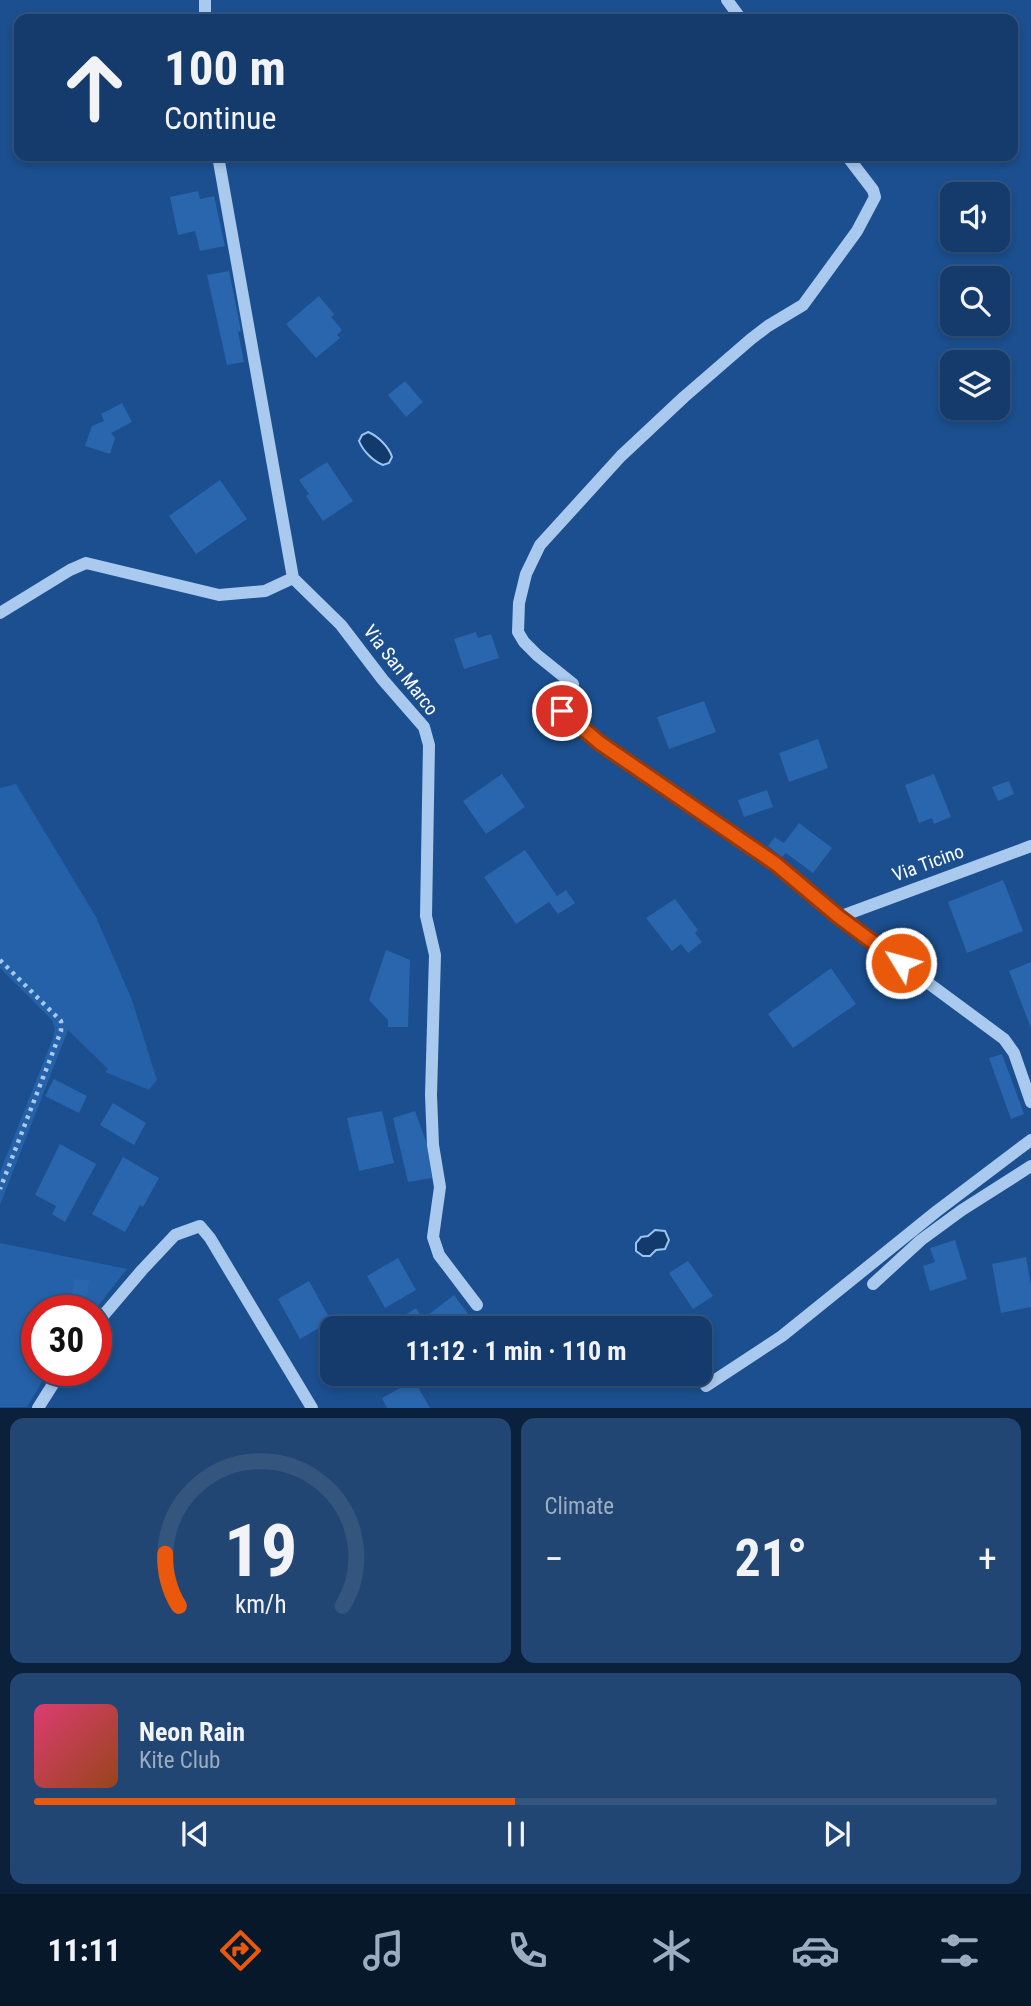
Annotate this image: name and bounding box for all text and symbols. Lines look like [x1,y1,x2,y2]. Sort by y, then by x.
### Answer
text: 100 m [164,40,286,97]
icon: ahead [49,42,140,133]
text: Continue [164,99,276,137]
map controls [940,182,1010,420]
button: sound [940,182,1010,252]
button: search [940,266,1010,336]
button: layers [940,350,1010,420]
street label: Via San Marco [359,620,443,720]
pin [532,681,592,741]
icon: arrive [543,692,581,730]
street label: Via Ticino [889,839,967,887]
position arrow [864,926,938,1000]
speed limit sign: 30 [21,1295,112,1386]
text: 11:12 · 1 min · 110 m [406,1336,626,1366]
text: Climate [545,1493,614,1520]
text: 19 [223,1509,297,1595]
text: 21° [734,1528,807,1589]
text: − [545,1537,564,1581]
text: + [978,1537,997,1581]
text: km/h [235,1590,286,1619]
text: Neon Rain [139,1717,245,1747]
text: Kite Club [139,1747,220,1774]
icon: previous [176,1815,214,1853]
icon: pause [497,1815,535,1853]
icon: next [818,1815,856,1853]
icon: directions [216,1926,265,1975]
icon: music [359,1926,408,1975]
icon: phone [503,1926,552,1975]
icon: climate [647,1926,696,1975]
icon: car [791,1926,840,1975]
icon: filters [935,1926,984,1975]
text: 11:11 [47,1931,121,1969]

